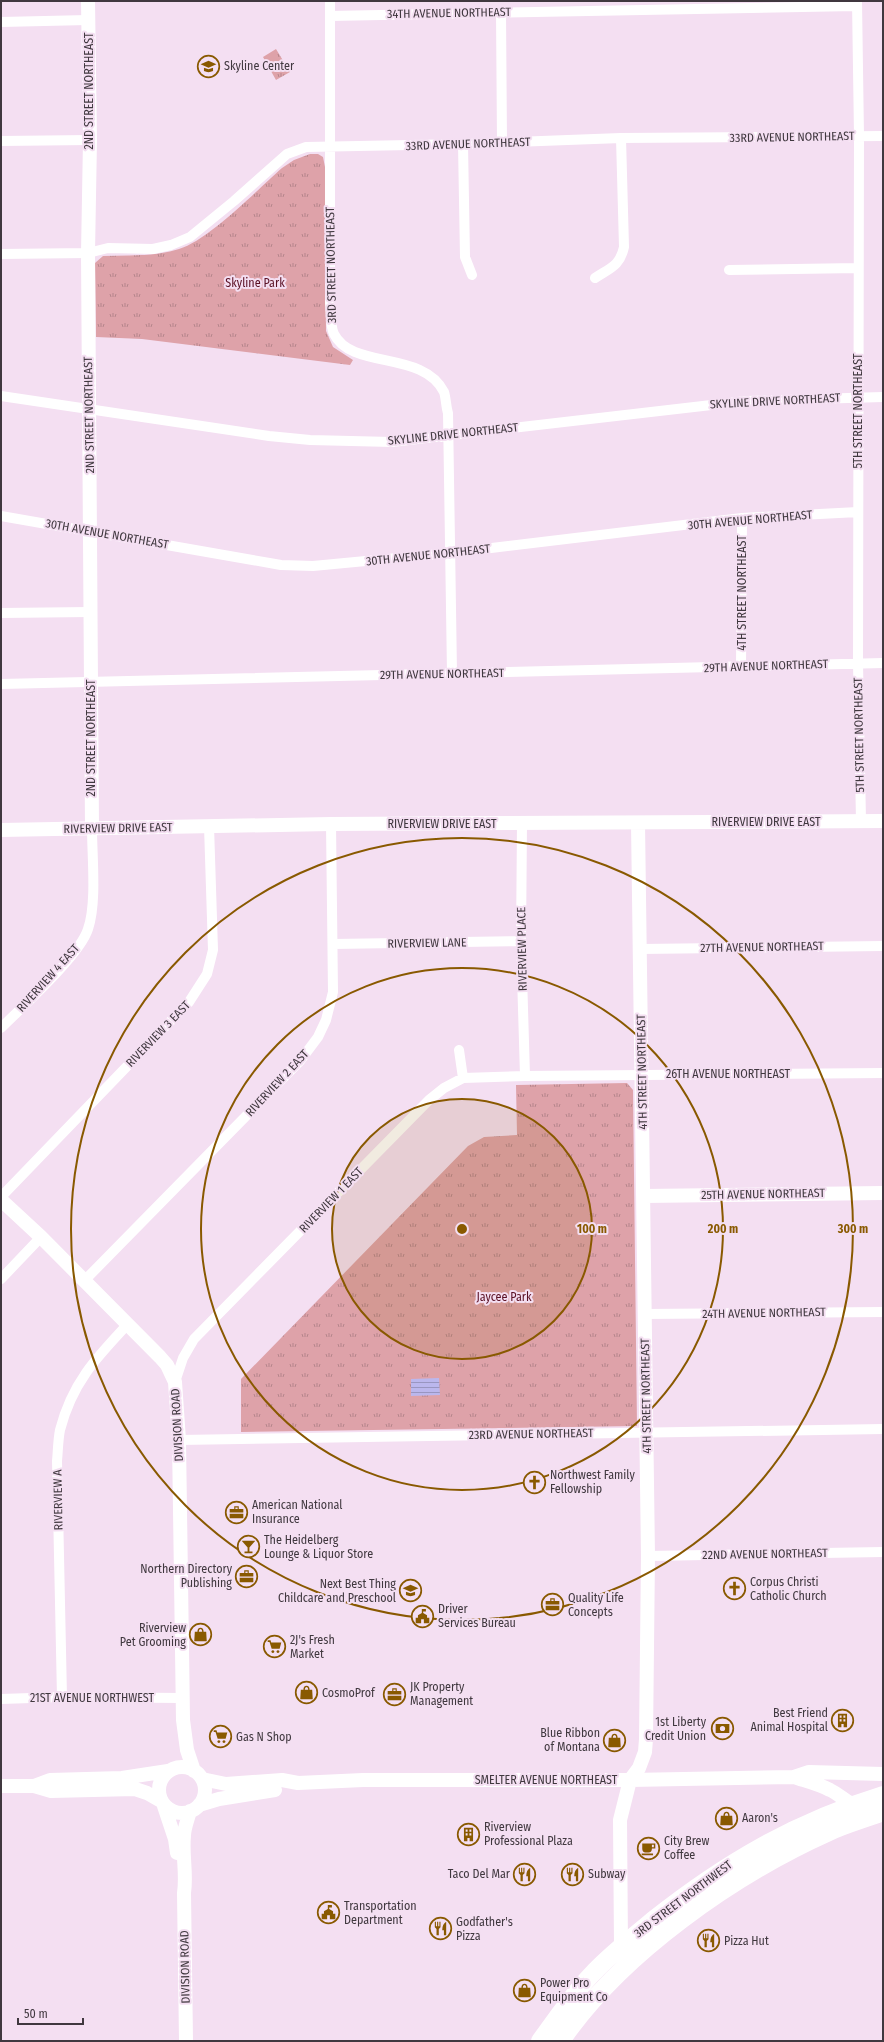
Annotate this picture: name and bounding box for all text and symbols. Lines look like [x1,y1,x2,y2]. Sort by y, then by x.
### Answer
street label: 34TH AVENUE NORTHEAST [387,5,512,21]
street label: 2ND STREET NORTHEAST [82,32,96,149]
school or university icon: Skyline Center [195,53,221,79]
place label: Skyline Center [224,59,295,73]
street label: 33RD AVENUE NORTHEAST [729,129,855,145]
street label: 33RD AVENUE NORTHEAST [405,135,531,153]
street label: 3RD STREET NORTHEAST [323,206,339,323]
park label: Skyline Park [225,276,285,290]
street label: 5TH STREET NORTHEAST [851,353,865,469]
street label: 2ND STREET NORTHEAST [81,356,97,474]
street label: SKYLINE DRIVE NORTHEAST [709,391,841,411]
street label: SKYLINE DRIVE NORTHEAST [387,420,519,448]
street label: 30TH AVENUE NORTHEAST [687,508,813,532]
street label: 30TH AVENUE NORTHEAST [44,516,170,552]
street label: 4TH STREET NORTHEAST [735,535,749,651]
street label: 30TH AVENUE NORTHEAST [365,541,491,568]
street label: 29TH AVENUE NORTHEAST [704,657,829,675]
street label: 29TH AVENUE NORTHEAST [380,666,505,682]
street label: 5TH STREET NORTHEAST [851,677,867,793]
street label: 2ND STREET NORTHEAST [84,679,98,796]
street label: RIVERVIEW DRIVE EAST [712,815,821,829]
street label: RIVERVIEW DRIVE EAST [388,817,497,831]
street label: RIVERVIEW DRIVE EAST [63,820,173,836]
street label: RIVERVIEW PLACE [514,906,530,991]
street label: RIVERVIEW LANE [387,935,467,951]
street label: 27TH AVENUE NORTHEAST [700,939,824,955]
street label: RIVERVIEW 4 EAST [14,941,82,1015]
street label: RIVERVIEW 3 EAST [123,998,193,1070]
street label: 4TH STREET NORTHEAST [634,1014,650,1130]
street label: RIVERVIEW 2 EAST [243,1047,312,1119]
street label: 26TH AVENUE NORTHEAST [666,1067,790,1081]
street label: RIVERVIEW 1 EAST [296,1164,366,1236]
street label: 25TH AVENUE NORTHEAST [701,1186,825,1202]
centre of rings [455,1222,469,1236]
text: 100 m [577,1222,607,1236]
text: 200 m [707,1222,738,1236]
text: 300 m [837,1222,868,1236]
park label: Jaycee Park [476,1290,532,1304]
street label: 24TH AVENUE NORTHEAST [702,1305,826,1321]
street label: 4TH STREET NORTHEAST [638,1338,654,1454]
street label: DIVISION ROAD [168,1388,186,1462]
street label: 23RD AVENUE NORTHEAST [468,1426,594,1442]
place label: Northwest Family Fellowship [550,1468,635,1496]
street label: RIVERVIEW A [50,1469,66,1531]
church icon: Northwest Family Fellowship [521,1469,547,1495]
place label: American National Insurance [252,1498,342,1526]
office icon: American National Insurance [223,1499,249,1525]
place label: The Heidelberg Lounge & Liquor Store [264,1533,373,1561]
bar icon: The Heidelberg Lounge & Liquor Store [235,1534,261,1560]
street label: 22ND AVENUE NORTHEAST [702,1546,828,1562]
place label: Northern Directory Publishing [140,1562,233,1590]
office icon: Northern Directory Publishing [234,1563,260,1589]
place label: Corpus Christi Catholic Church [750,1575,826,1603]
church icon: Corpus Christi Catholic Church [722,1576,748,1602]
place label: Next Best Thing Childcare and Preschool [278,1577,396,1605]
school or university icon: Next Best Thing Childcare and Preschool [398,1578,424,1604]
place label: Quality Life Concepts [568,1591,624,1619]
office icon: Quality Life Concepts [540,1592,566,1618]
place label: Driver Services Bureau [438,1602,516,1630]
public building icon: Driver Services Bureau [409,1603,435,1629]
place label: Riverview Pet Grooming [120,1621,186,1649]
shop icon: Riverview Pet Grooming [188,1622,214,1648]
place label: 2J's Fresh Market [290,1633,335,1661]
supermarket icon: 2J's Fresh Market [262,1634,288,1660]
shop icon: CosmoProf [294,1680,320,1706]
place label: JK Property Management [410,1680,473,1708]
office icon: JK Property Management [382,1681,408,1707]
place label: CosmoProf [322,1686,376,1700]
street label: 21ST AVENUE NORTHWEST [30,1691,155,1705]
place label: Best Friend Animal Hospital [750,1706,828,1734]
building icon: Best Friend Animal Hospital [830,1707,856,1733]
place label: 1st Liberty Credit Union [645,1715,707,1743]
bank icon: 1st Liberty Credit Union [709,1716,735,1742]
supermarket icon: Gas N Shop [207,1724,233,1750]
place label: Blue Ribbon of Montana [540,1726,600,1754]
shop icon: Blue Ribbon of Montana [602,1727,628,1753]
place label: Gas N Shop [236,1730,292,1744]
street label: SMELTER AVENUE NORTHEAST [475,1773,618,1787]
shop icon: Aaron's [714,1805,740,1831]
place label: Aaron's [742,1811,778,1825]
place label: Riverview Professional Plaza [484,1820,573,1848]
building icon: Riverview Professional Plaza [456,1821,482,1847]
place label: City Brew Coffee [664,1834,710,1862]
cafe icon: City Brew Coffee [636,1835,662,1861]
street label: 3RD STREET NORTHWEST [631,1857,735,1940]
restaurant icon: Taco Del Mar [512,1861,538,1887]
restaurant icon: Subway [559,1861,585,1887]
place label: Taco Del Mar [448,1867,511,1881]
place label: Subway [588,1867,626,1881]
place label: Transportation Department [344,1899,417,1927]
public building icon: Transportation Department [315,1900,341,1926]
place label: Godfather's Pizza [456,1915,513,1943]
restaurant icon: Godfather's Pizza [427,1916,453,1942]
restaurant icon: Pizza Hut [695,1928,721,1954]
street label: DIVISION ROAD [177,1930,193,2004]
place label: Pizza Hut [724,1934,769,1948]
place label: Power Pro Equipment Co [540,1976,608,2004]
shop icon: Power Pro Equipment Co [511,1977,537,2003]
scale bar [18,2000,83,2026]
text: 50 m [24,2007,48,2021]

